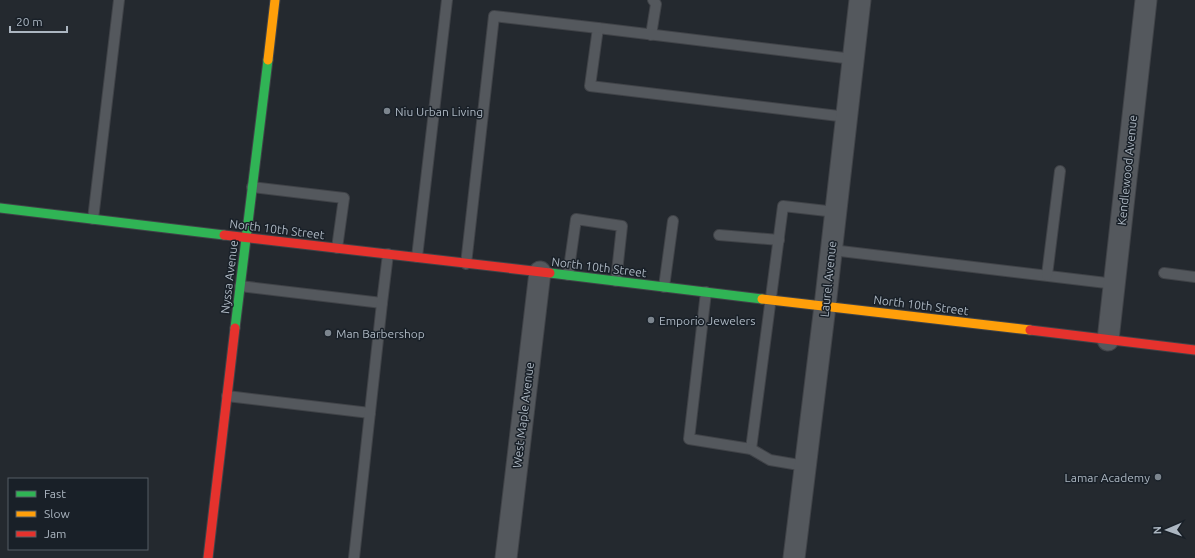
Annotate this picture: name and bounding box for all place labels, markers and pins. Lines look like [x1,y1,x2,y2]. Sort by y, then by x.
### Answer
place label: Niu Urban Living [395,105,483,118]
marker: Niu Urban Living [382,106,392,116]
place label: Emporio Jewelers [659,314,755,327]
marker: Emporio Jewelers [646,315,656,325]
place label: Man Barbershop [336,327,425,340]
marker: Man Barbershop [323,328,333,338]
place label: Lamar Academy [1065,471,1150,484]
marker: Lamar Academy [1153,472,1163,482]

